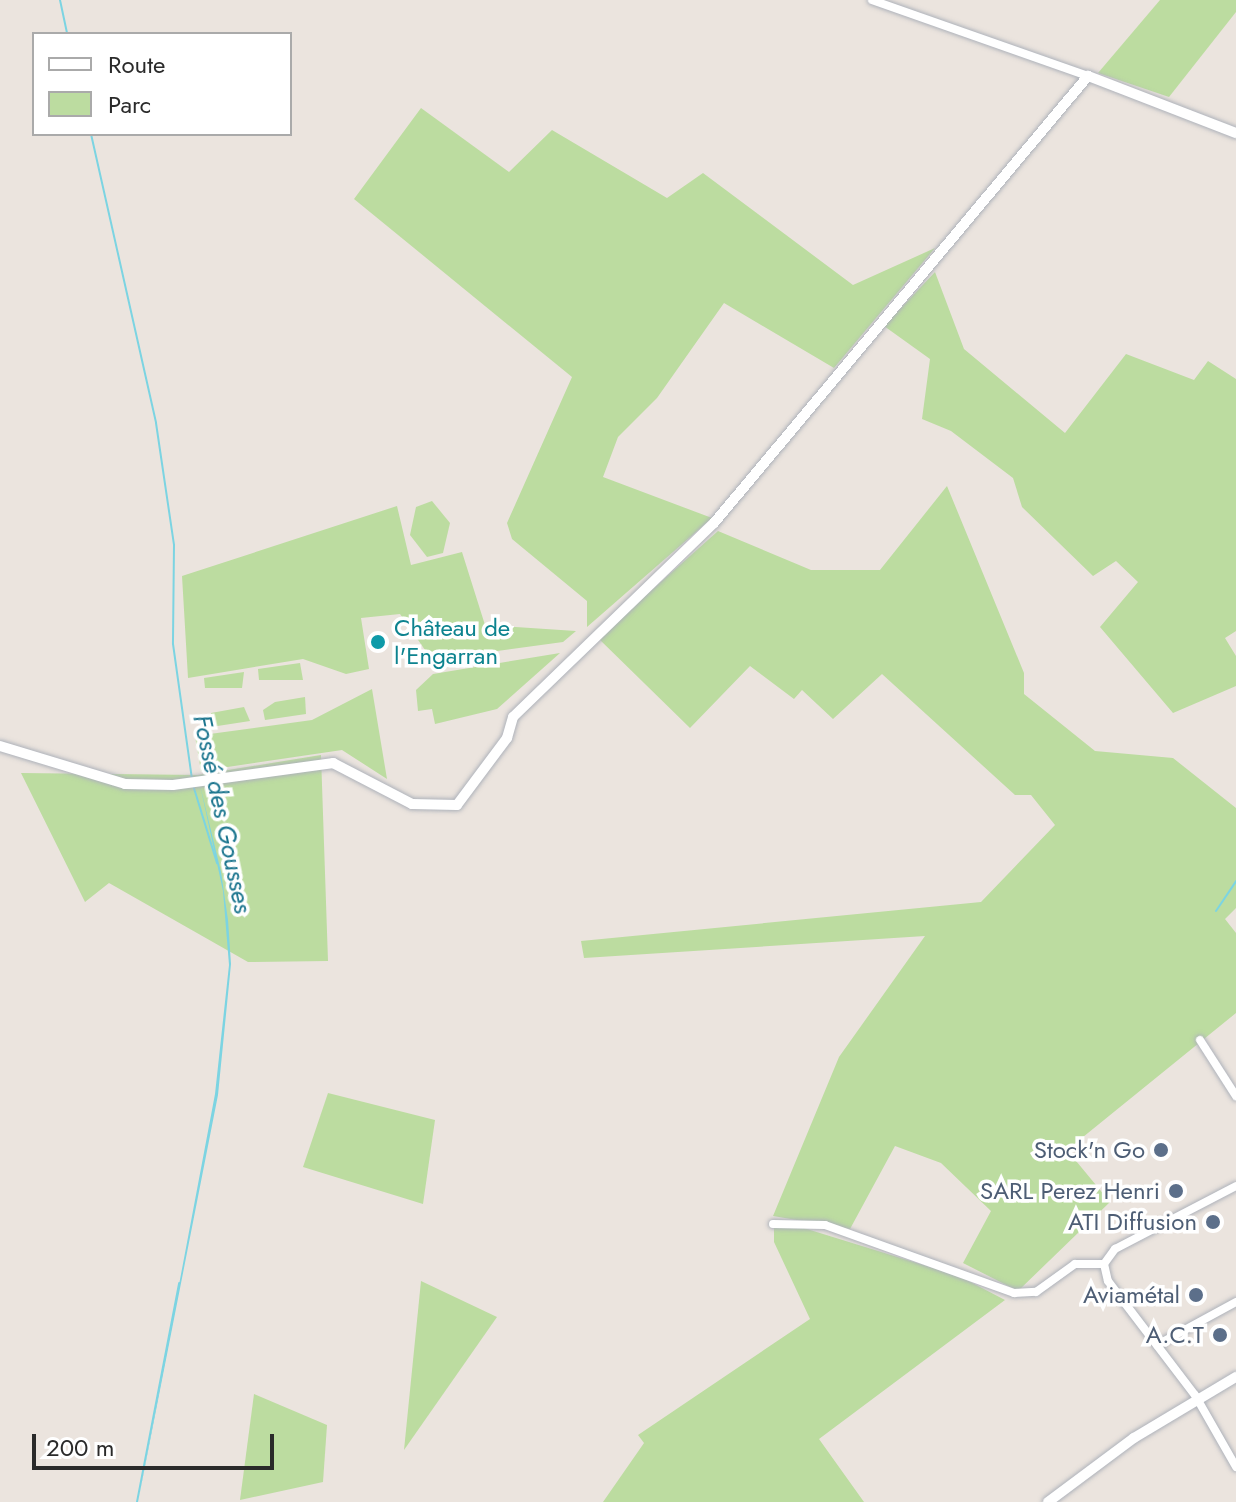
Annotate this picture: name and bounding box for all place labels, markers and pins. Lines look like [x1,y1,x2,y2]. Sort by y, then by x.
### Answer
place label: Château de l'Engarran [394,614,510,670]
marker: Château de l'Engarran [369,633,387,651]
place label: Stock'n Go [1034,1136,1145,1164]
marker: Stock'n Go [1152,1141,1170,1159]
place label: SARL Perez Henri [980,1177,1160,1205]
marker: SARL Perez Henri [1167,1182,1185,1200]
place label: ATI Diffusion [1068,1208,1197,1236]
marker: ATI Diffusion [1204,1213,1222,1231]
place label: Aviamétal [1083,1281,1180,1309]
marker: Aviamétal [1187,1286,1205,1304]
place label: A.C.T [1146,1321,1204,1349]
marker: A.C.T [1211,1326,1229,1344]

